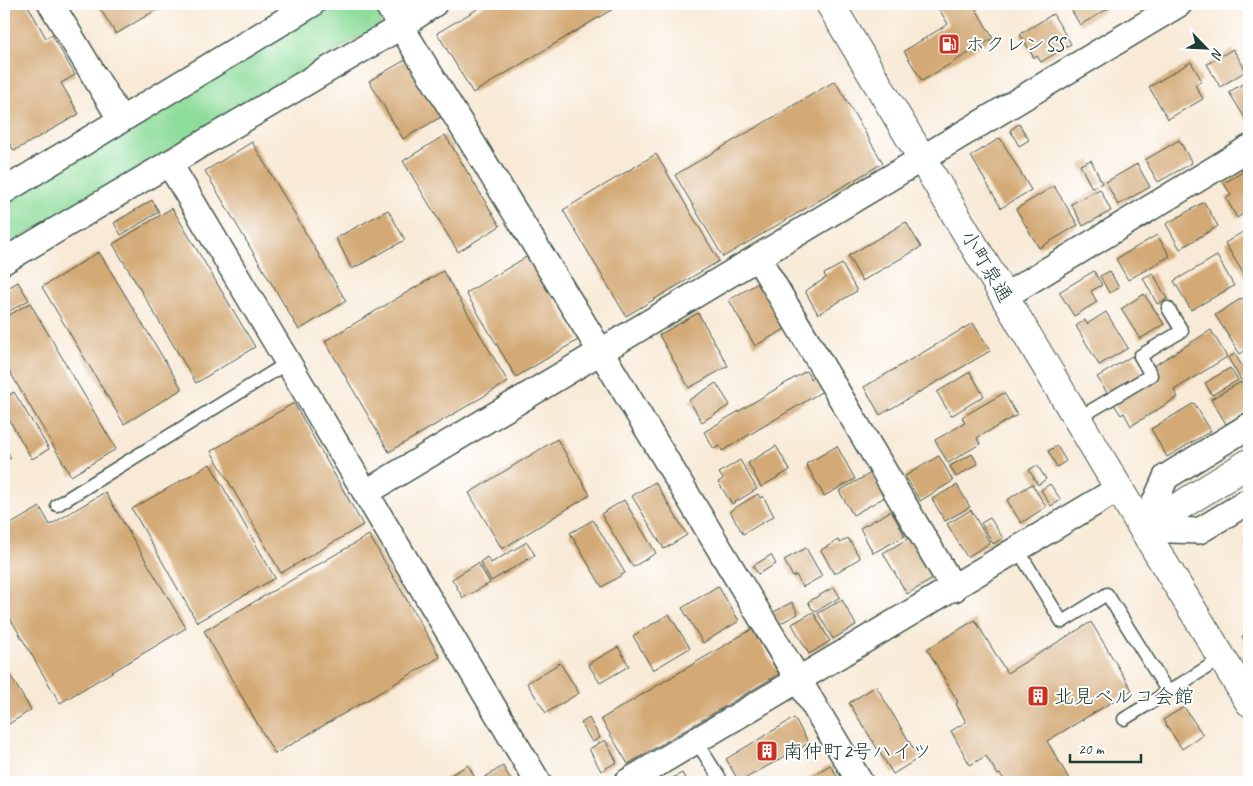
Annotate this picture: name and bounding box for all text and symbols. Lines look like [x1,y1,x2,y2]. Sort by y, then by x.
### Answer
north arrow [1180,22,1230,72]
fuel station icon: ホクレンSS [937,32,961,56]
place label: ホクレンSS [965,32,1067,57]
text: N [1207,46,1227,63]
street label: 小町泉通 [955,226,1018,307]
building icon: 北見ベルコ会館 [1026,684,1050,708]
place label: 北見ベルコ会館 [1054,684,1194,709]
scale bar [1070,731,1142,763]
building icon: 南仲町2号ハイツ [755,739,779,763]
place label: 南仲町2号ハイツ [783,739,932,764]
text: 20 m [1078,740,1105,759]

